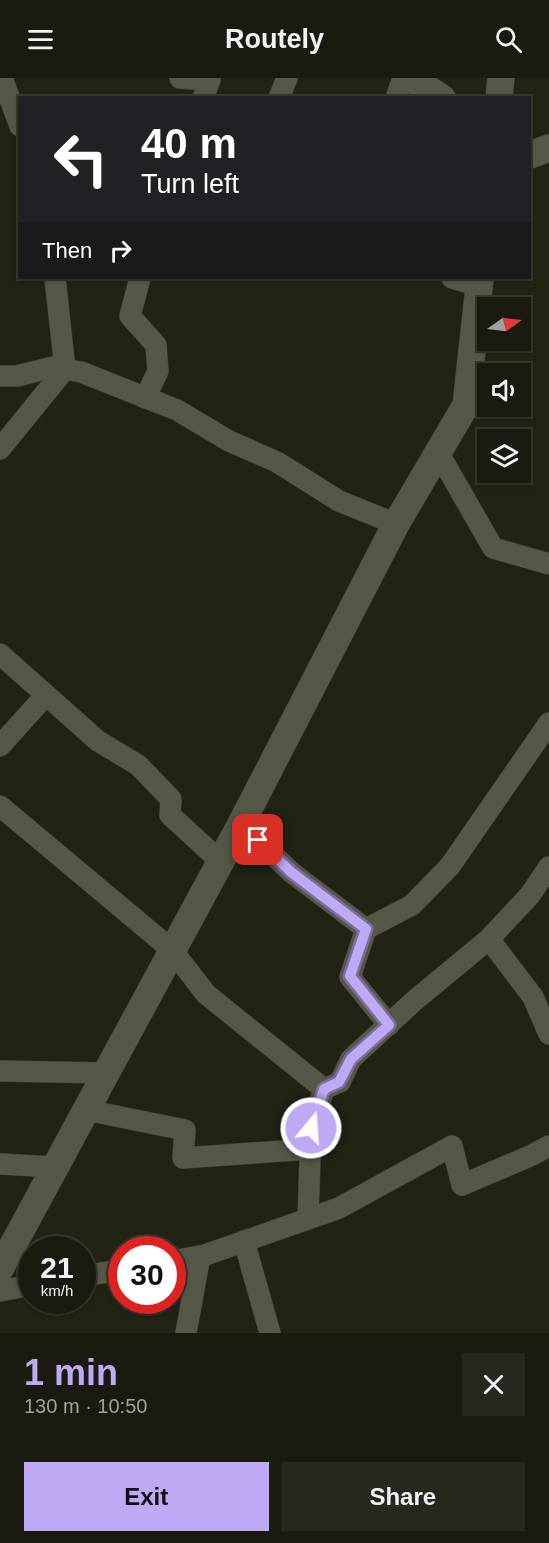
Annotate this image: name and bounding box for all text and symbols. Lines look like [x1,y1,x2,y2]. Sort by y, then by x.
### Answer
icon: menu [24,23,57,56]
icon: search [492,23,525,56]
text: Routely [225,24,324,54]
icon: left [42,120,120,198]
text: 40 m [141,120,237,167]
text: Turn left [141,169,239,199]
icon: right [104,234,137,267]
text: Then [42,238,92,263]
north arrow [477,297,531,351]
map controls [477,297,531,483]
button: sound [477,363,531,417]
button: layers [477,429,531,483]
pin [232,814,283,865]
icon: arrive [241,823,274,856]
position arrow [279,1096,343,1160]
speed limit sign: 30 [108,1236,186,1314]
text: 21 [40,1251,74,1284]
text: km/h [41,1282,73,1299]
text: 1 min [24,1352,118,1393]
button: close [462,1353,525,1416]
text: 130 m · 10:50 [24,1395,147,1417]
button: Exit [24,1462,269,1531]
button: Share [281,1462,525,1531]

